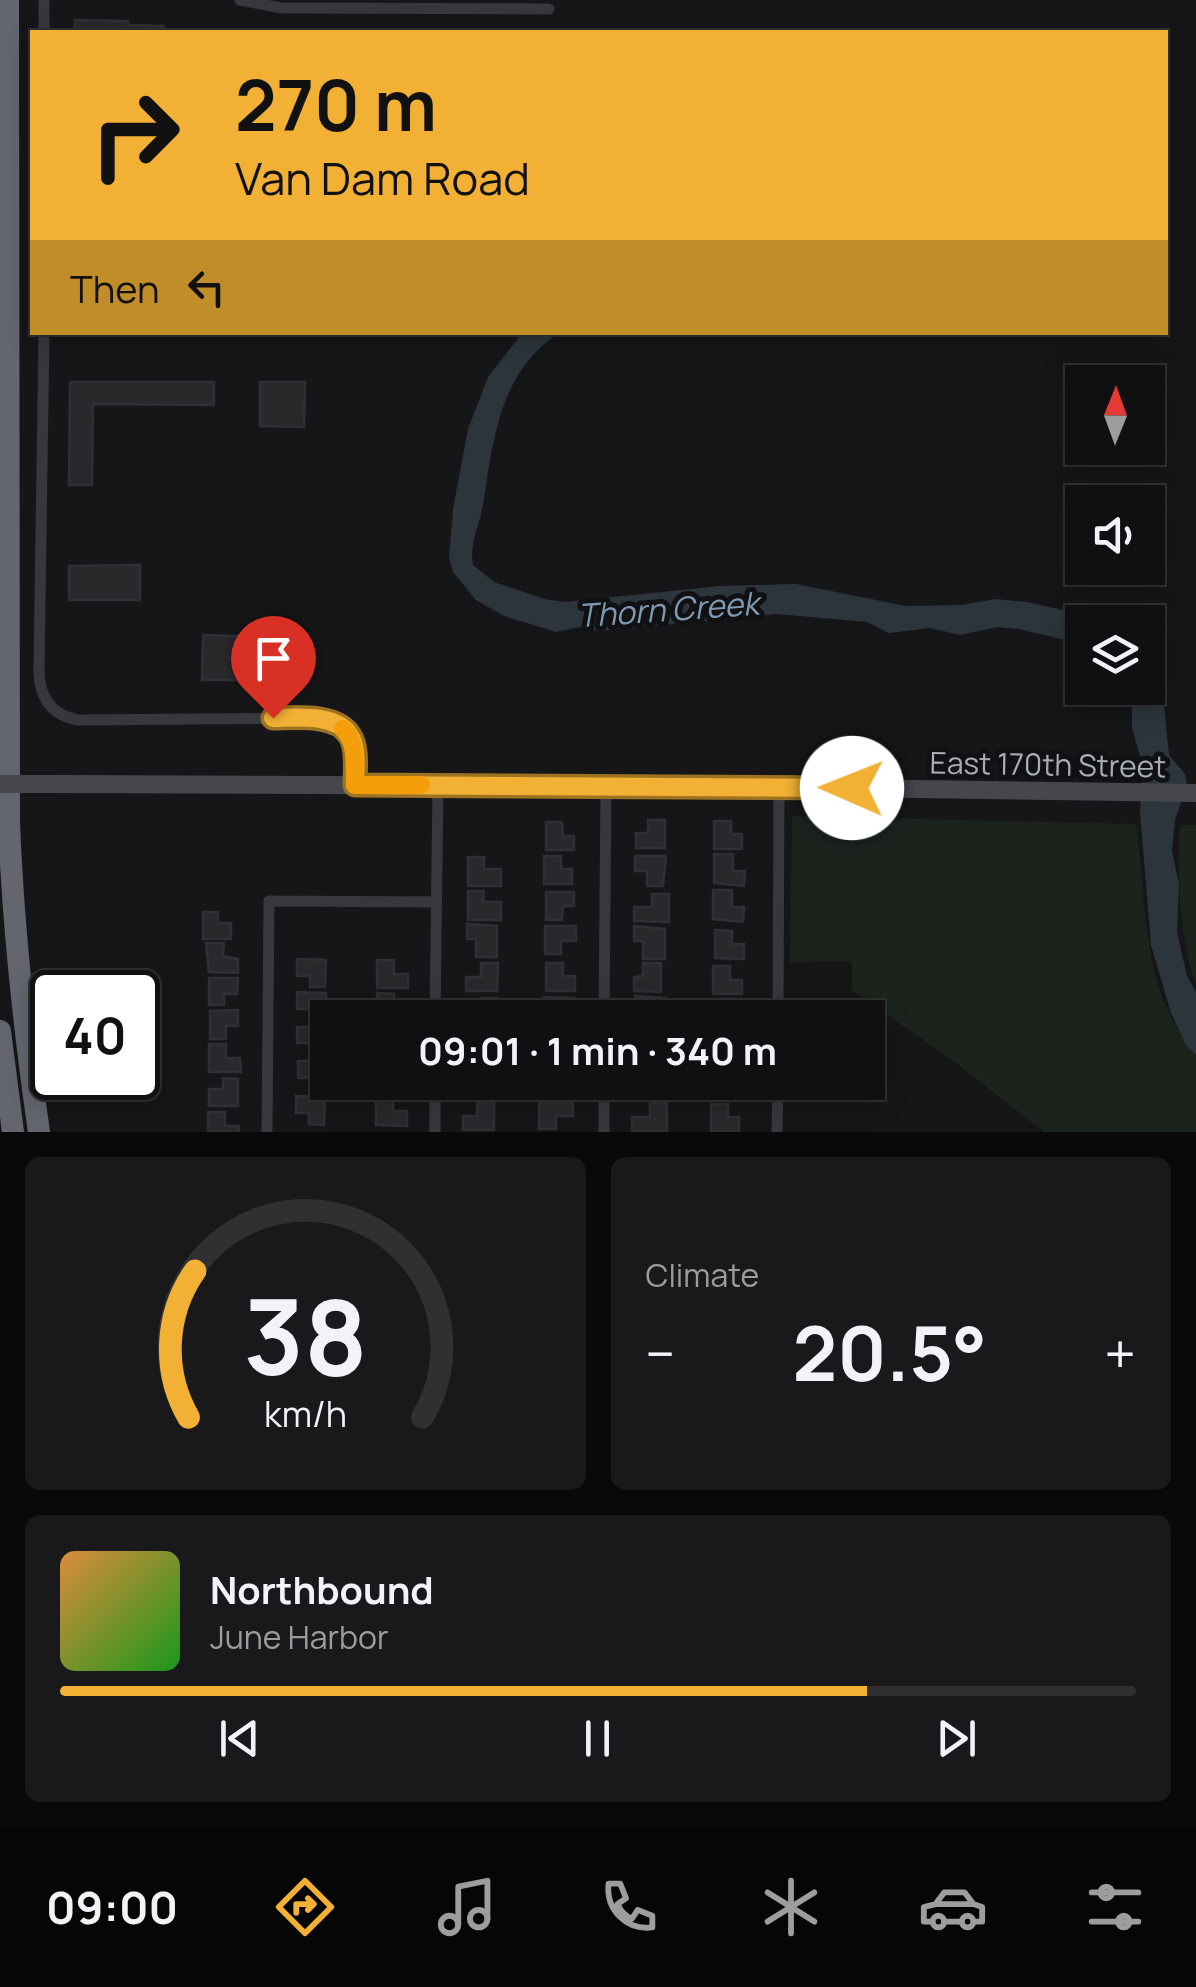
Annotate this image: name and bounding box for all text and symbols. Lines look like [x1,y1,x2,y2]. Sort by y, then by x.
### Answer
text: 270 m [235,56,437,152]
icon: right [70,70,200,200]
text: Van Dam Road [235,147,530,209]
icon: left [179,260,234,315]
text: Then [70,262,159,314]
north arrow [1065,365,1165,465]
map controls [1065,365,1165,705]
button: sound [1065,485,1165,585]
water label: Thorn Creek [576,580,764,637]
button: layers [1065,605,1165,705]
pin [231,616,316,719]
icon: arrive [246,631,301,686]
position arrow [800,736,904,840]
street label: East 170th Street [929,741,1167,787]
speed limit sign: 40 [30,970,160,1100]
text: 09:01 · 1 min · 340 m [418,1024,777,1076]
text: Climate [646,1253,759,1297]
text: 38 [243,1264,367,1406]
text: 20.5° [793,1301,987,1404]
text: − [646,1315,675,1391]
text: + [1104,1315,1136,1391]
text: km/h [264,1389,347,1438]
text: Northbound [210,1563,434,1615]
text: June Harbor [210,1615,388,1659]
icon: previous [212,1711,267,1766]
icon: pause [570,1711,625,1766]
icon: next [929,1711,984,1766]
icon: directions [270,1872,340,1942]
icon: music [432,1872,502,1942]
icon: phone [594,1872,664,1942]
icon: climate [756,1872,826,1942]
icon: car [918,1872,988,1942]
icon: filters [1080,1872,1150,1942]
text: 09:00 [46,1876,178,1938]

